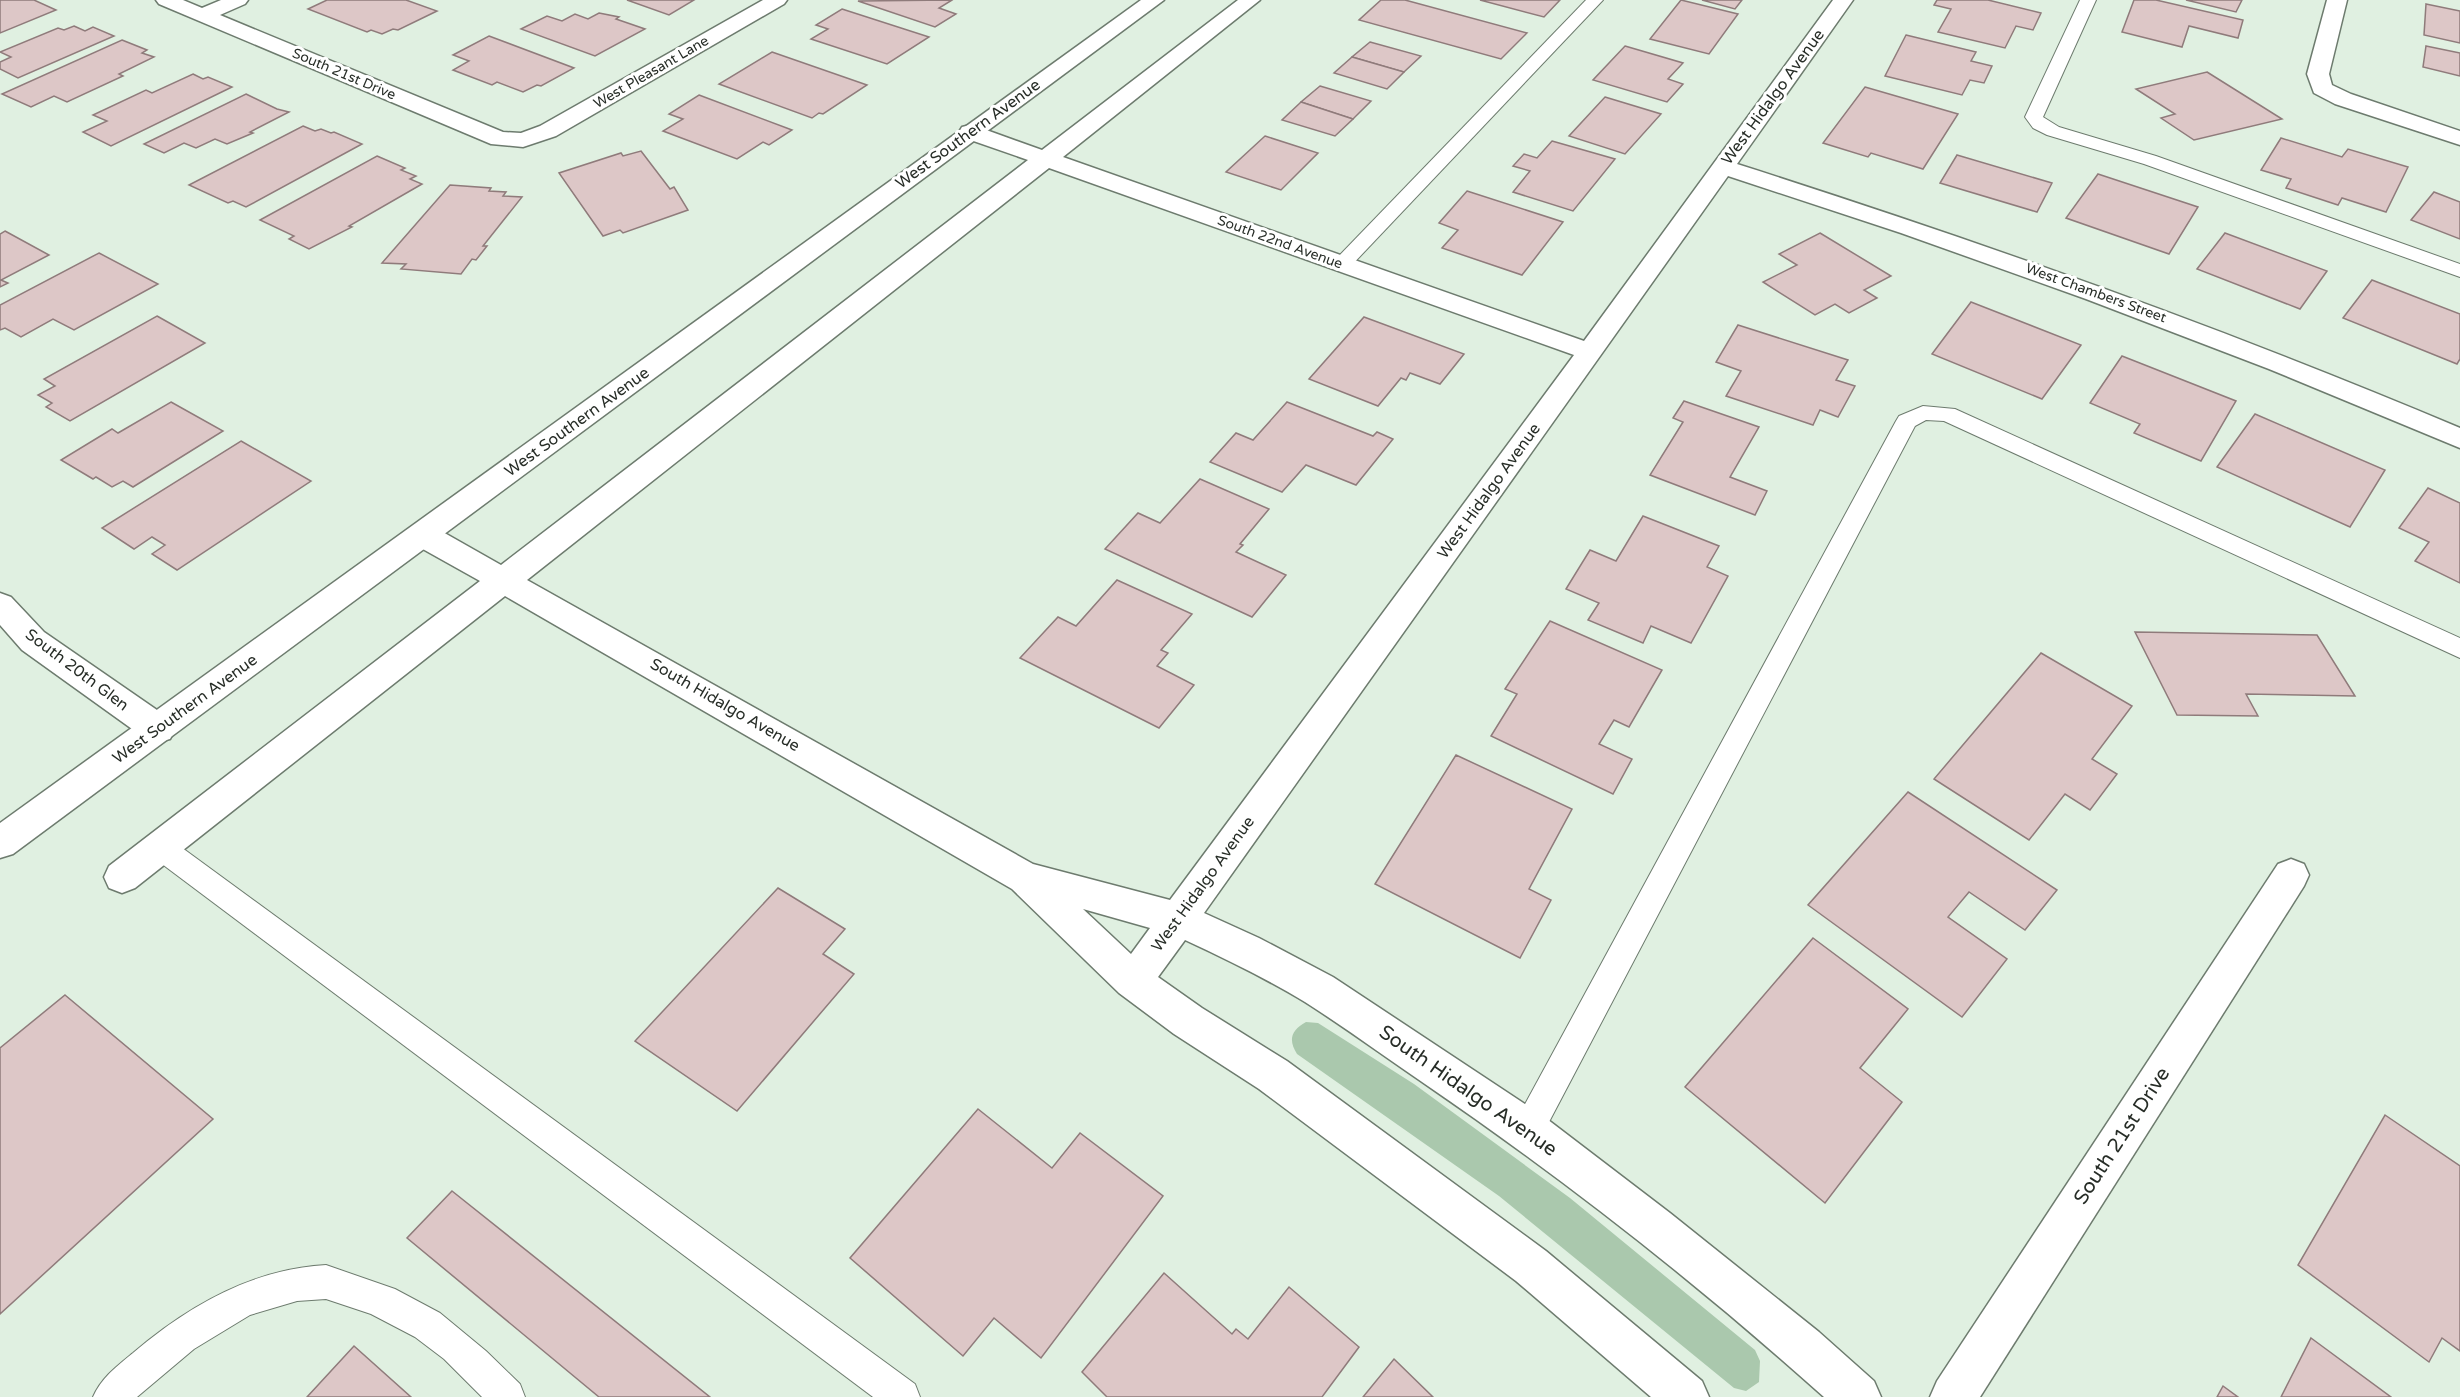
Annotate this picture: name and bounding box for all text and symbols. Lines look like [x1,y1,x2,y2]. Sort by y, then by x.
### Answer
street label: West Hidalgo Avenue [1717,25,1829,169]
street label: West Pleasant Lane [590,32,712,112]
street label: South 21st Drive [290,45,398,104]
street label: West Southern Avenue [892,75,1044,193]
street label: South 22nd Avenue [1215,211,1345,273]
street label: West Chambers Street [2023,260,2169,327]
street label: West Southern Avenue [501,363,653,481]
street label: West Hidalgo Avenue [1433,419,1545,563]
street label: South 20th Glen [21,625,133,715]
street label: West Southern Avenue [109,650,261,768]
street label: South Hidalgo Avenue [647,654,803,756]
street label: West Hidalgo Avenue [1147,812,1259,956]
street label: South Hidalgo Avenue [1374,1020,1562,1162]
street label: South 21st Drive [2069,1063,2175,1209]

